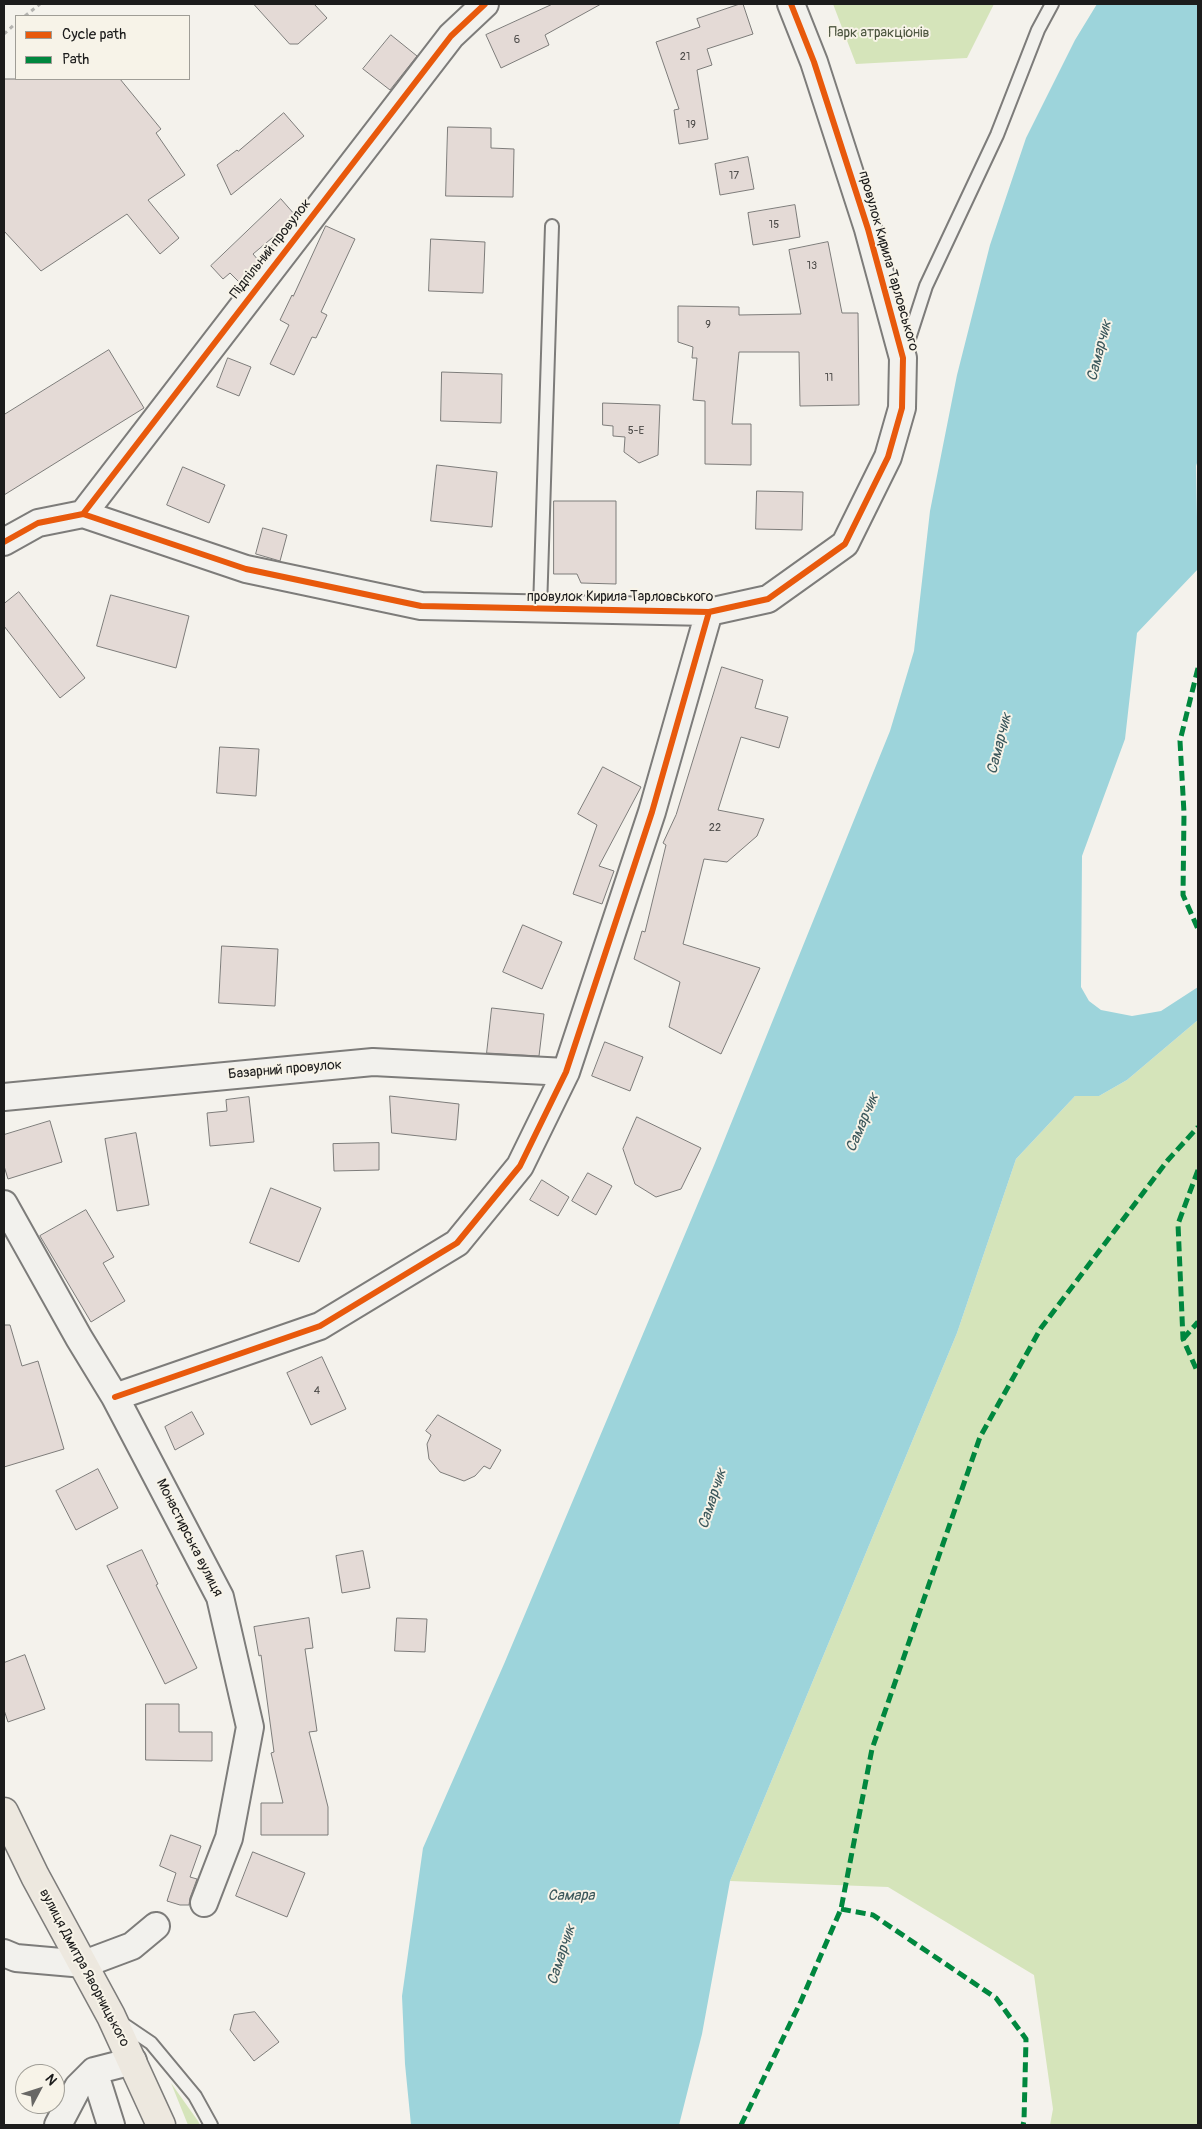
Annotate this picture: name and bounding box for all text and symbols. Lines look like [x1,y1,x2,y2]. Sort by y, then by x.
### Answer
legend [15,15,190,80]
text: Cycle path [62,25,126,44]
park label: Парк атракціонів [829,25,929,41]
house number: 6 [514,33,520,47]
text: Path [62,50,89,69]
house number: 21 [680,50,690,64]
house number: 19 [686,118,696,132]
house number: 17 [729,169,739,183]
street label: провулок Кирила Тарловського [854,169,922,353]
street label: Підпільний провулок [227,196,315,302]
house number: 15 [769,218,779,232]
house number: 13 [807,259,817,273]
house number: 9 [705,318,711,332]
water label: Самарчик [1084,319,1116,383]
house number: 11 [825,371,833,385]
house number: 5-Е [628,424,644,438]
street label: провулок Кирила Тарловського [527,589,713,605]
water label: Самарчик [984,712,1016,776]
house number: 22 [709,821,721,835]
street label: Базарний провулок [227,1057,343,1083]
water label: Самарчик [843,1091,883,1155]
house number: 4 [314,1384,320,1398]
water label: Самарчик [695,1467,731,1531]
street label: Монастирська вулиця [152,1476,226,1600]
street label: вулиця Дмитра Яворницького [35,1886,133,2050]
water label: Самара [547,1887,595,1905]
water label: Самарчик [544,1923,580,1987]
north arrow [15,2064,65,2114]
text: N [42,2071,61,2089]

